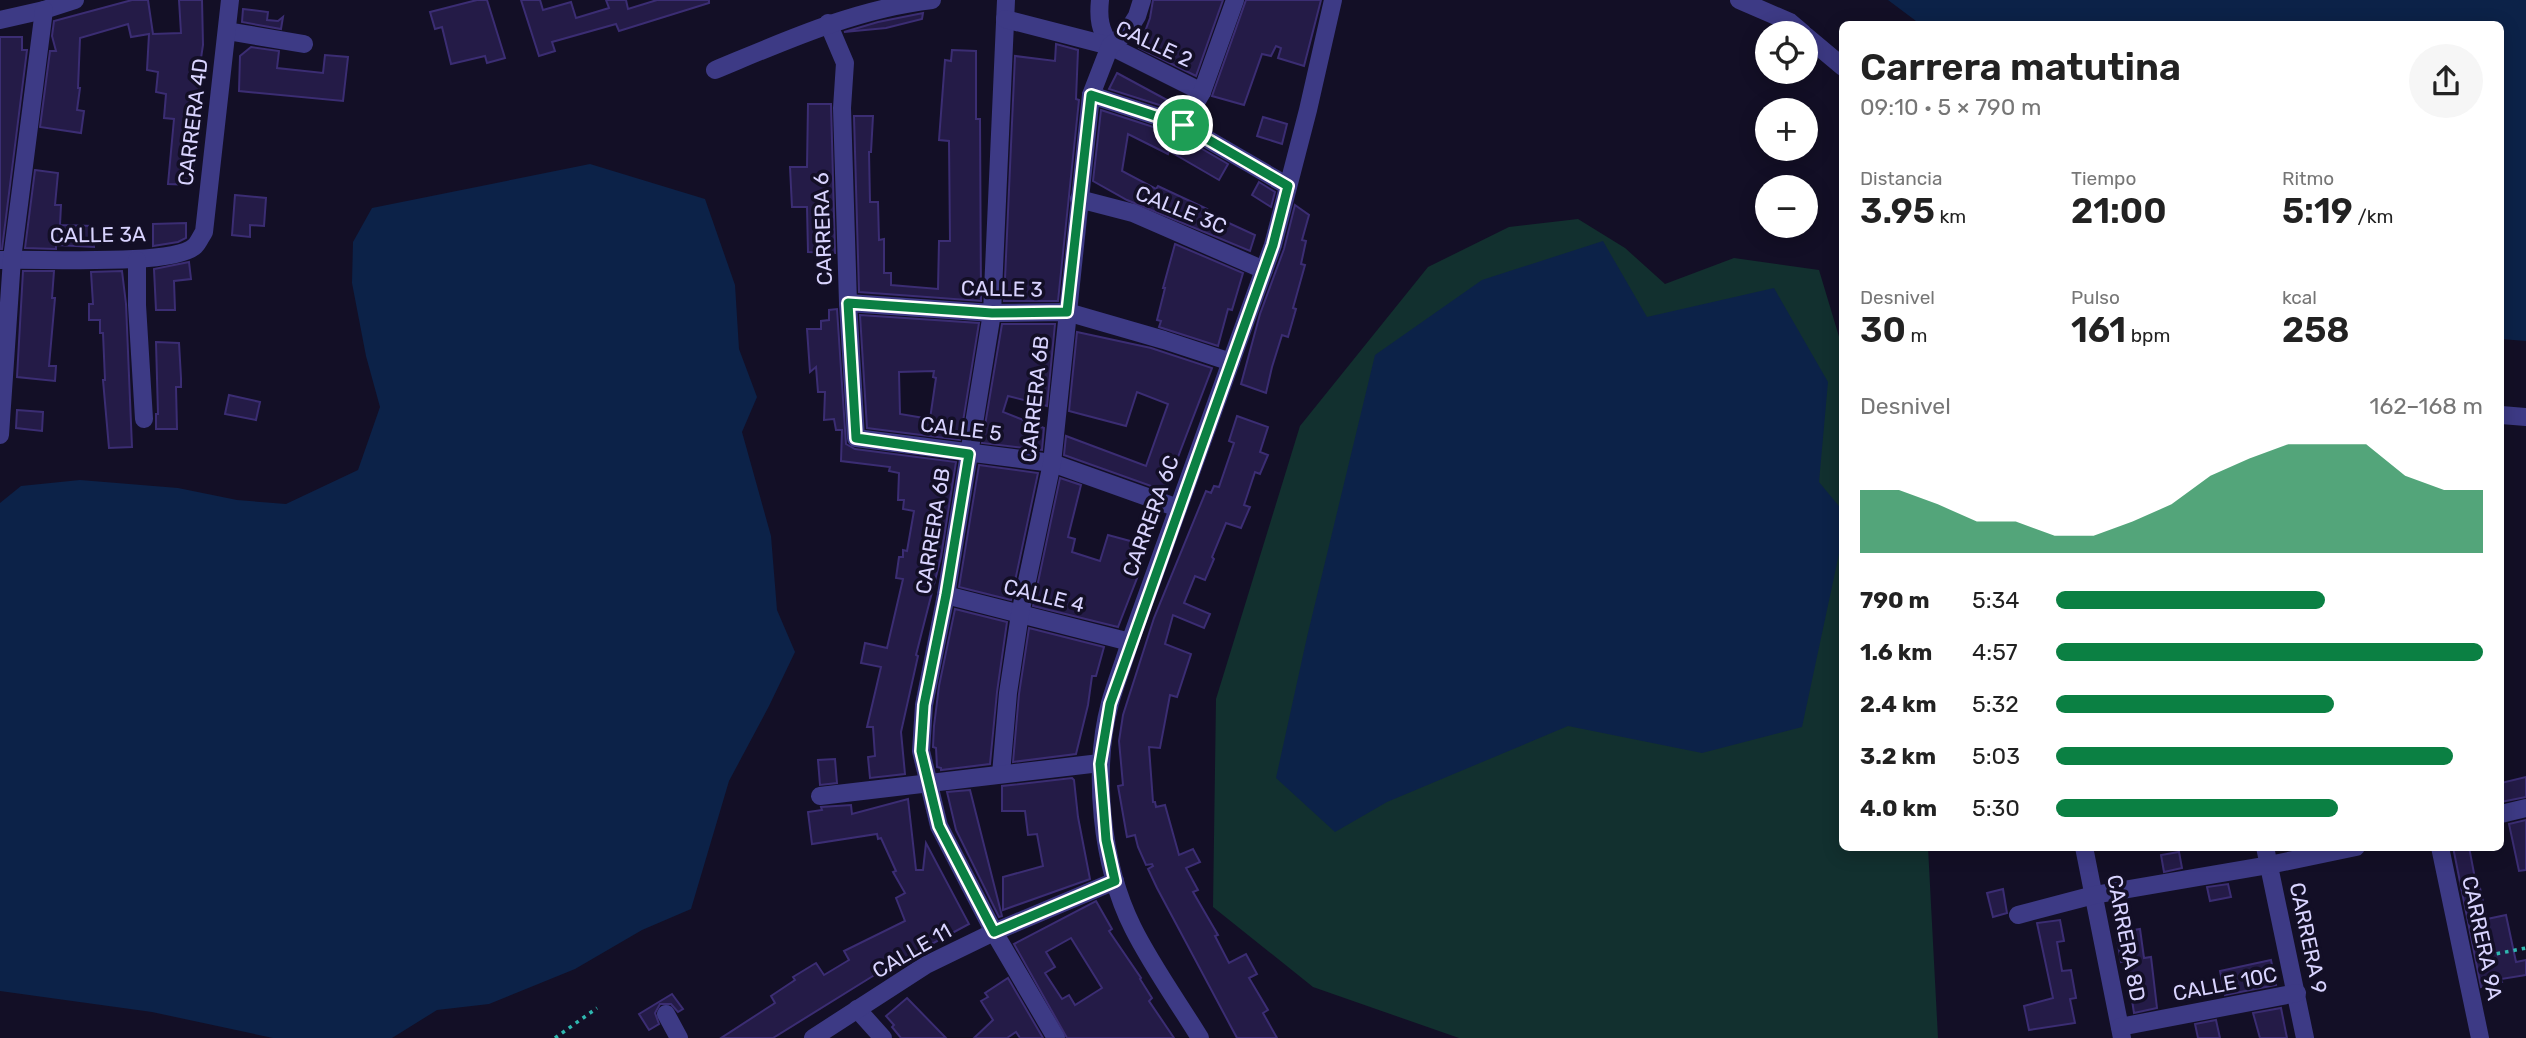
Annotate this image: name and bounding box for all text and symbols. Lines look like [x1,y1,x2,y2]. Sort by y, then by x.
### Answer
street label: CALLE 2 [1112,15,1197,72]
map controls [1755,21,1818,238]
button: locate [1755,21,1818,84]
text: Carrera matutina [1860,44,2181,90]
button: share [2409,44,2483,118]
street label: CARRERA 4D [172,57,213,187]
text: 09:10 · 5 × 790 m [1860,93,2041,121]
pin [1153,95,1213,155]
button: + [1755,98,1818,161]
icon: arrive [1164,106,1202,144]
text: Distancia [1860,167,1942,190]
text: Tiempo [2071,167,2136,190]
text: Ritmo [2282,167,2334,190]
street label: CARRERA 6 [808,172,837,286]
button: − [1755,175,1818,238]
street label: CALLE 3C [1132,180,1230,239]
text: 3.95 [1860,190,1935,232]
text: 21:00 [2071,190,2167,232]
text: 5:19 [2282,190,2353,232]
text: km [1935,205,1966,228]
text: /km [2353,205,2393,228]
street label: CALLE 3A [50,221,146,248]
street label: CALLE 3 [961,275,1043,302]
text: Desnivel [1860,286,1935,309]
text: Pulso [2071,286,2120,309]
text: kcal [2282,286,2317,309]
text: 30 [1860,309,1906,351]
text: 161 [2071,309,2126,351]
text: 258 [2282,309,2350,351]
text: m [1906,324,1927,347]
text: bpm [2126,324,2170,347]
street label: CARRERA 6B [1015,334,1054,464]
text: Desnivel [1860,392,1951,420]
text: 162–168 m [2370,392,2483,420]
street label: CALLE 5 [919,411,1003,446]
street label: CARRERA 6C [1117,452,1184,580]
street label: CARRERA 6B [910,466,955,596]
street label: CALLE 4 [1001,573,1087,618]
text: 790 m [1860,586,1930,614]
text: 5:34 [1972,586,2020,614]
text: 1.6 km [1860,638,1932,666]
text: 4:57 [1972,638,2018,666]
text: 2.4 km [1860,690,1936,718]
text: 5:32 [1972,690,2019,718]
text: 3.2 km [1860,742,1936,770]
text: 5:03 [1972,742,2020,770]
text: 4.0 km [1860,794,1937,822]
text: 5:30 [1972,794,2020,822]
street label: CARRERA 8D [2102,873,2151,1003]
street label: CARRERA 9A [2457,874,2508,1002]
street label: CARRERA 9 [2285,880,2332,996]
street label: CALLE 11 [868,918,956,983]
street label: CALLE 10C [2171,961,2279,1006]

